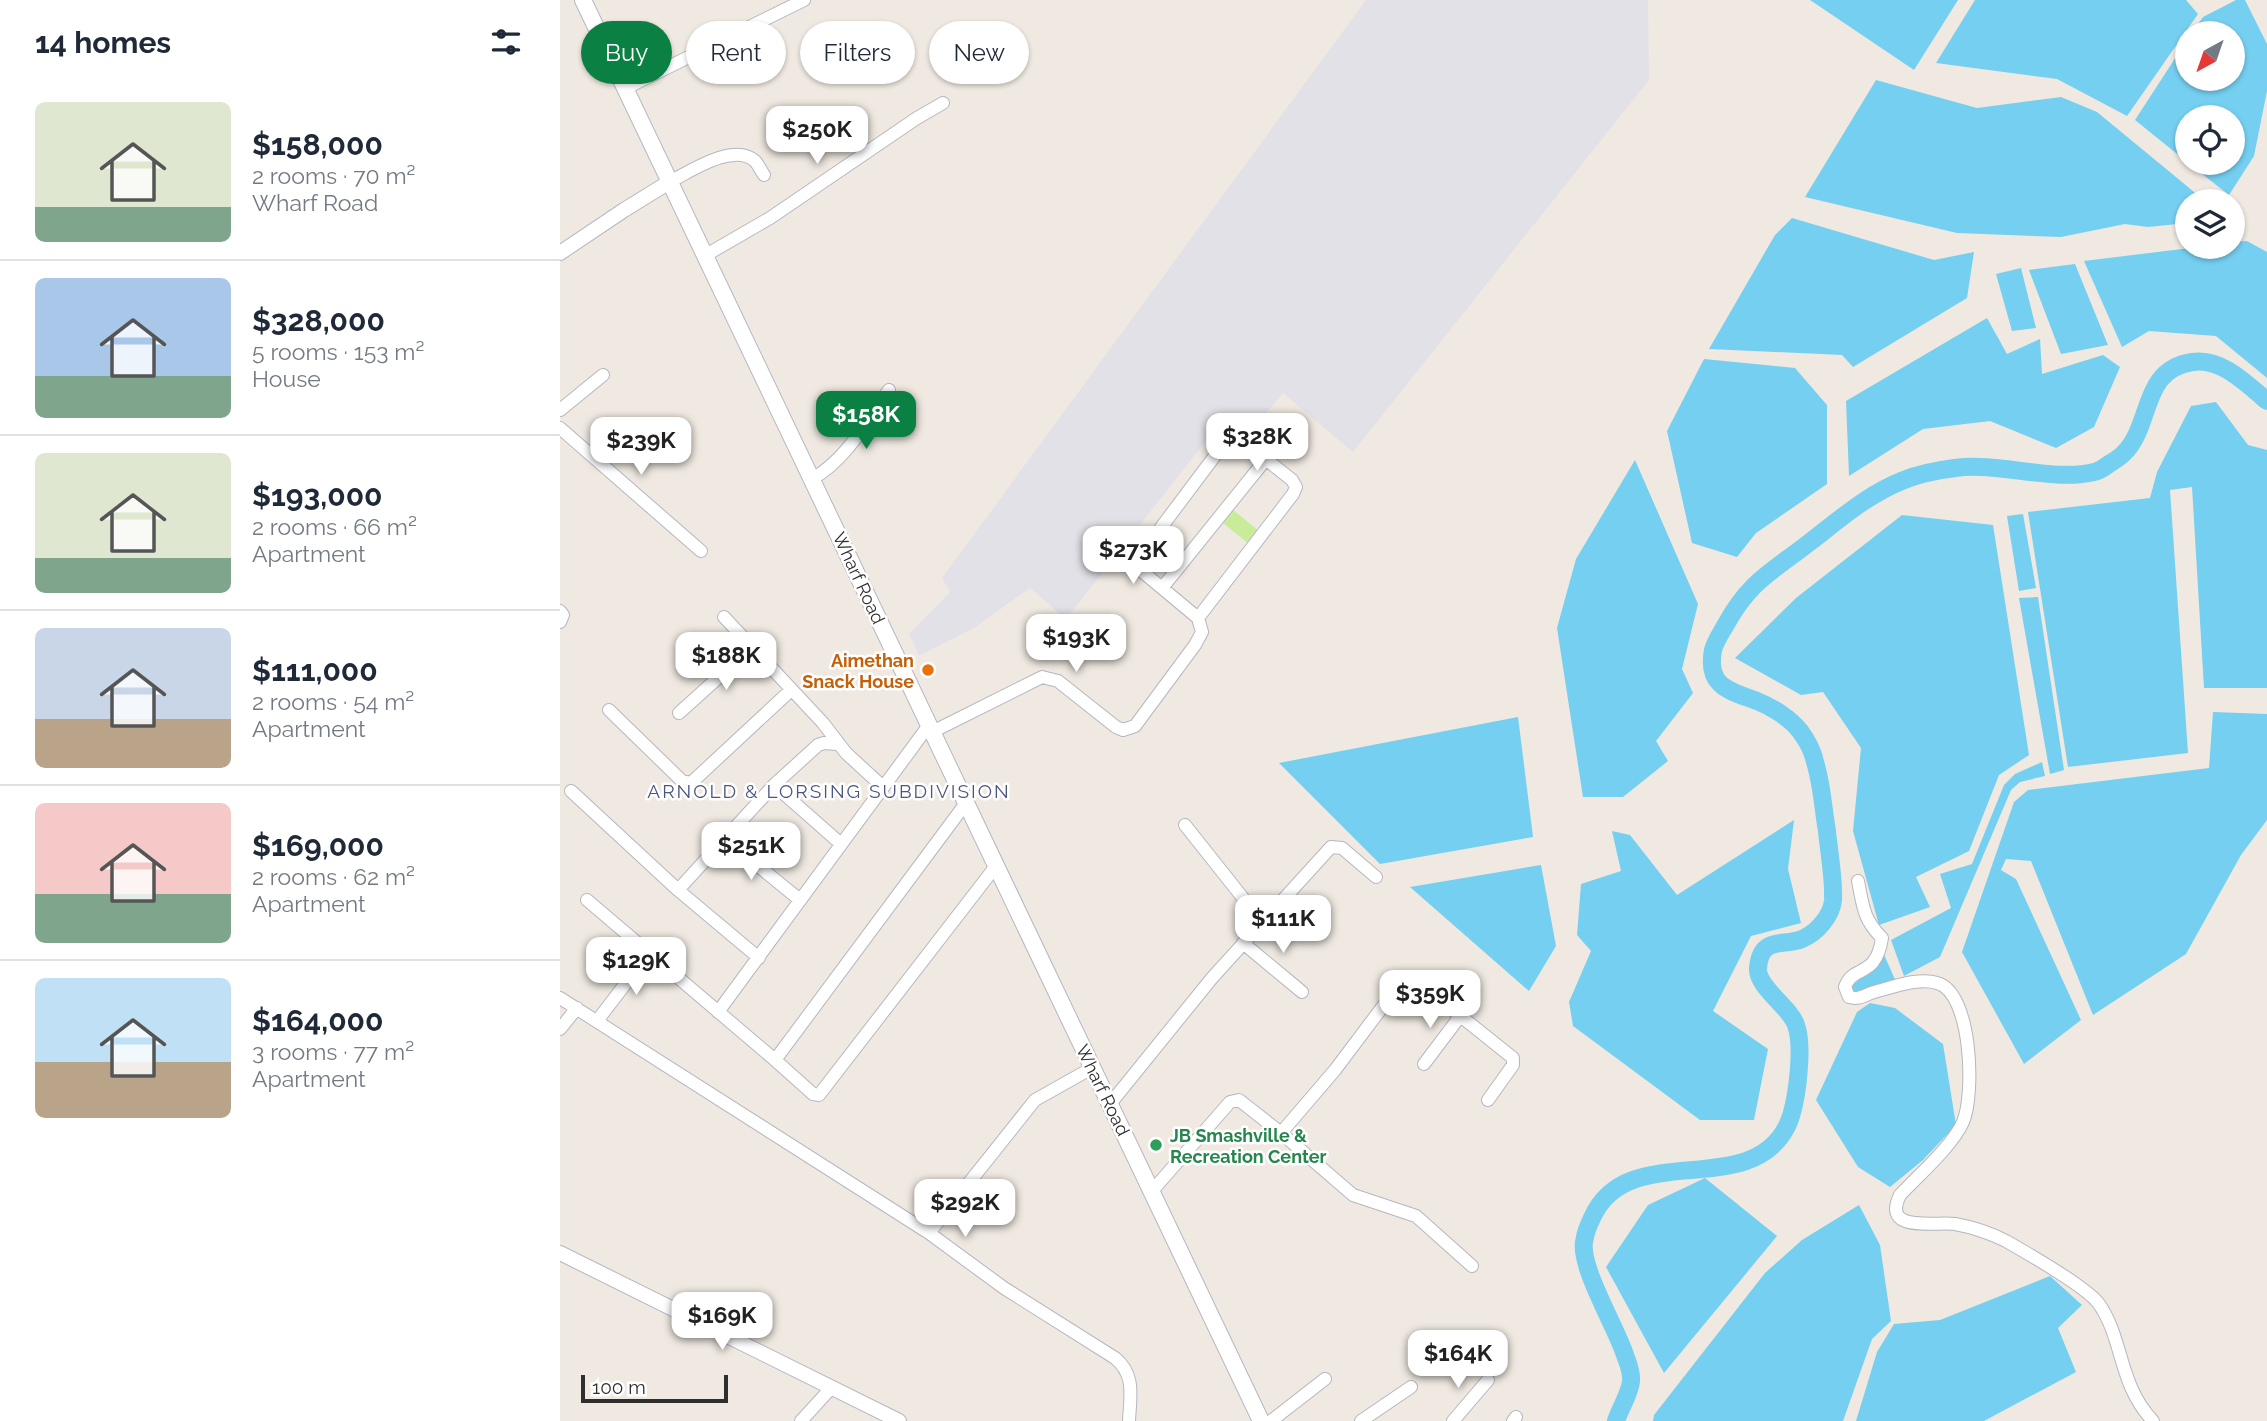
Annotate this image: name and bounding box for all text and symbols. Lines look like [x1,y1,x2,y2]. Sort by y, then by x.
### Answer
chip: Buy [581,21,672,84]
chip: Rent [686,21,786,84]
chip: Filters [800,21,915,84]
chip: New [929,21,1029,84]
north arrow [2175,21,2245,91]
map controls [2175,21,2245,259]
icon: filters [487,23,525,61]
text: 14 homes [35,25,171,60]
button: locate [2175,105,2245,175]
pin: $250K [768,106,866,166]
text: $250K [782,115,852,142]
text: $158,000 [252,127,383,162]
icon: home [91,130,175,214]
text: 2 rooms · 70 m² [252,162,415,189]
text: Wharf Road [252,189,378,216]
button: layers [2175,189,2245,259]
text: $328,000 [252,303,385,338]
icon: home [91,306,175,390]
text: 5 rooms · 153 m² [252,338,424,365]
text: House [252,365,321,392]
pin: $158K [817,392,915,451]
text: $158K [832,400,900,427]
pin: $328K [1208,414,1306,473]
pin: $239K [592,418,690,477]
text: $328K [1222,422,1292,449]
text: $239K [606,426,676,453]
text: $193,000 [252,478,382,513]
icon: home [91,481,175,565]
text: 2 rooms · 66 m² [252,513,417,540]
pin: $273K [1084,526,1182,586]
street label: Wharf Road [829,529,889,627]
text: $273K [1099,535,1167,562]
text: Apartment [252,540,366,567]
pin: $193K [1027,614,1125,674]
text: $193K [1042,623,1110,650]
pin: $188K [677,632,775,692]
text: $188K [691,641,761,668]
place label: Aimethan Snack House [802,650,914,692]
text: $111,000 [252,653,378,688]
icon: home [91,656,175,740]
marker: Aimethan Snack House [920,662,936,678]
text: 2 rooms · 54 m² [252,688,414,715]
text: Apartment [252,715,366,742]
district label: ARNOLD & LORSING SUBDIVISION [647,780,1011,802]
pin: $251K [702,822,800,882]
text: $169,000 [252,828,384,863]
icon: home [91,831,175,915]
text: $251K [717,831,785,858]
text: 2 rooms · 62 m² [252,863,415,890]
text: Apartment [252,890,366,917]
pin: $111K [1234,895,1332,955]
text: $111K [1251,904,1315,931]
pin: $129K [587,937,685,997]
text: $129K [602,946,670,973]
pin: $359K [1381,970,1479,1030]
text: $359K [1396,979,1464,1006]
text: $164,000 [252,1003,383,1038]
icon: home [91,1006,175,1090]
text: 3 rooms · 77 m² [252,1038,414,1065]
street label: Wharf Road [1072,1041,1134,1139]
text: Apartment [252,1065,366,1092]
place label: JB Smashville & Recreation Center [1170,1125,1327,1167]
marker: JB Smashville & Recreation Center [1148,1137,1164,1153]
pin: $292K [916,1180,1014,1239]
text: $292K [930,1188,1000,1215]
pin: $169K [673,1292,771,1352]
text: $169K [688,1301,756,1328]
pin: $164K [1409,1330,1507,1390]
text: $164K [1424,1339,1492,1366]
scale bar [581,1372,728,1404]
text: 100 m [592,1376,646,1398]

